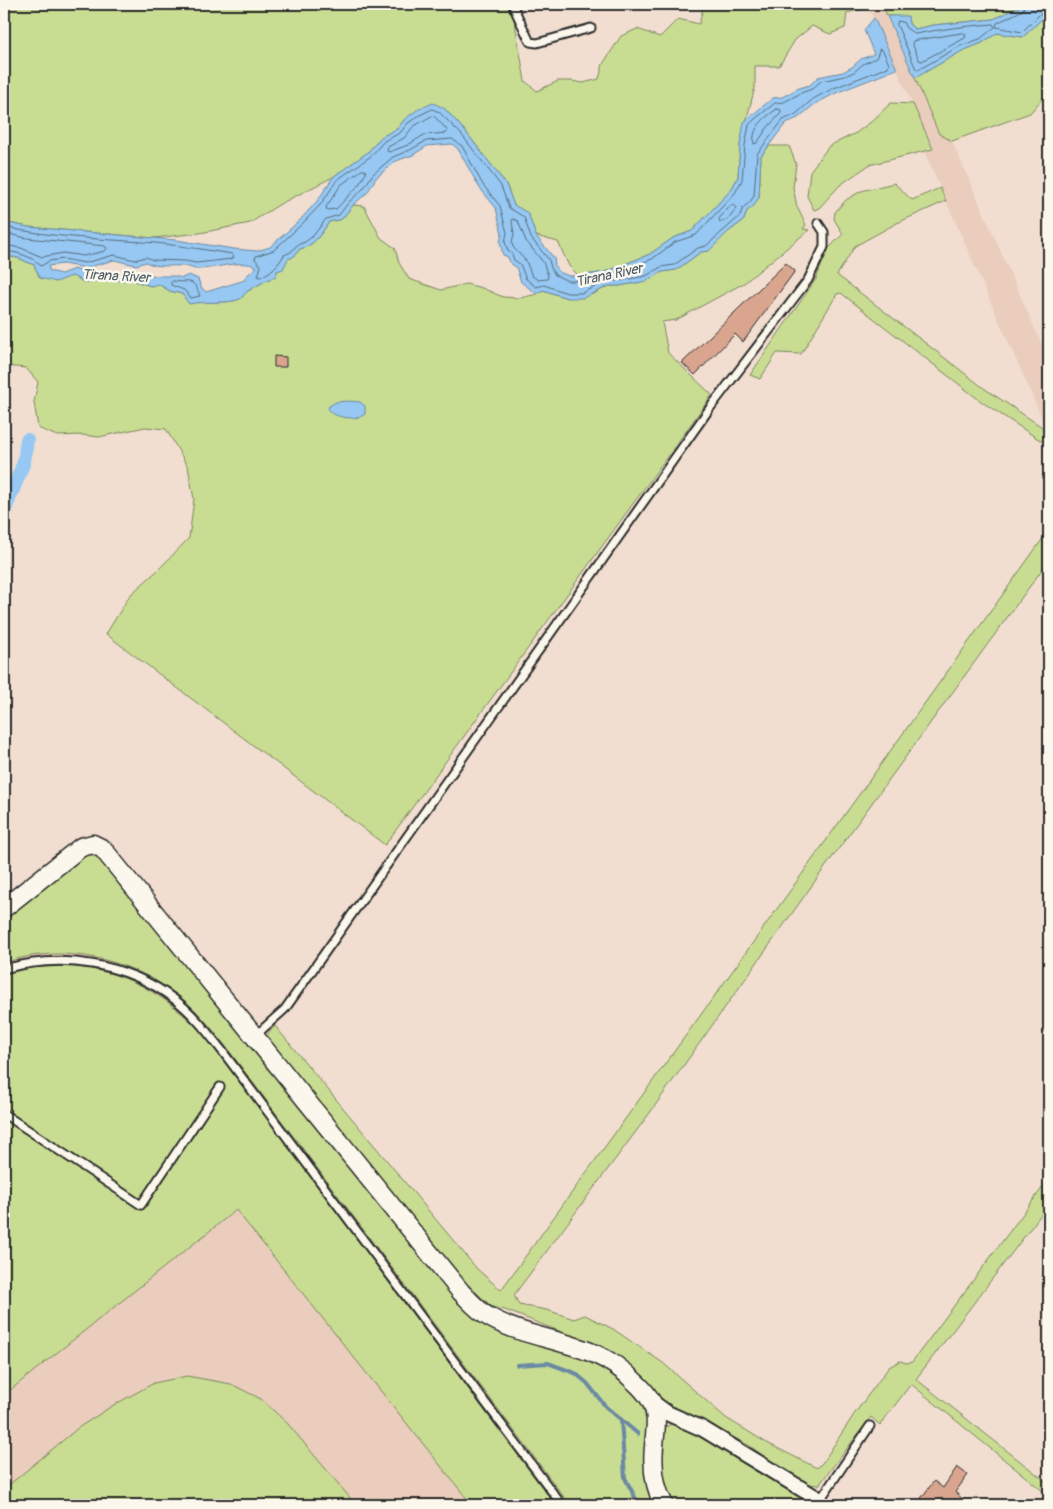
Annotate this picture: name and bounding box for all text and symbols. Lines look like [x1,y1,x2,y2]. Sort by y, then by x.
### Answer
water label: Tirana River [574,259,646,290]
water label: Tirana River [82,266,152,286]

